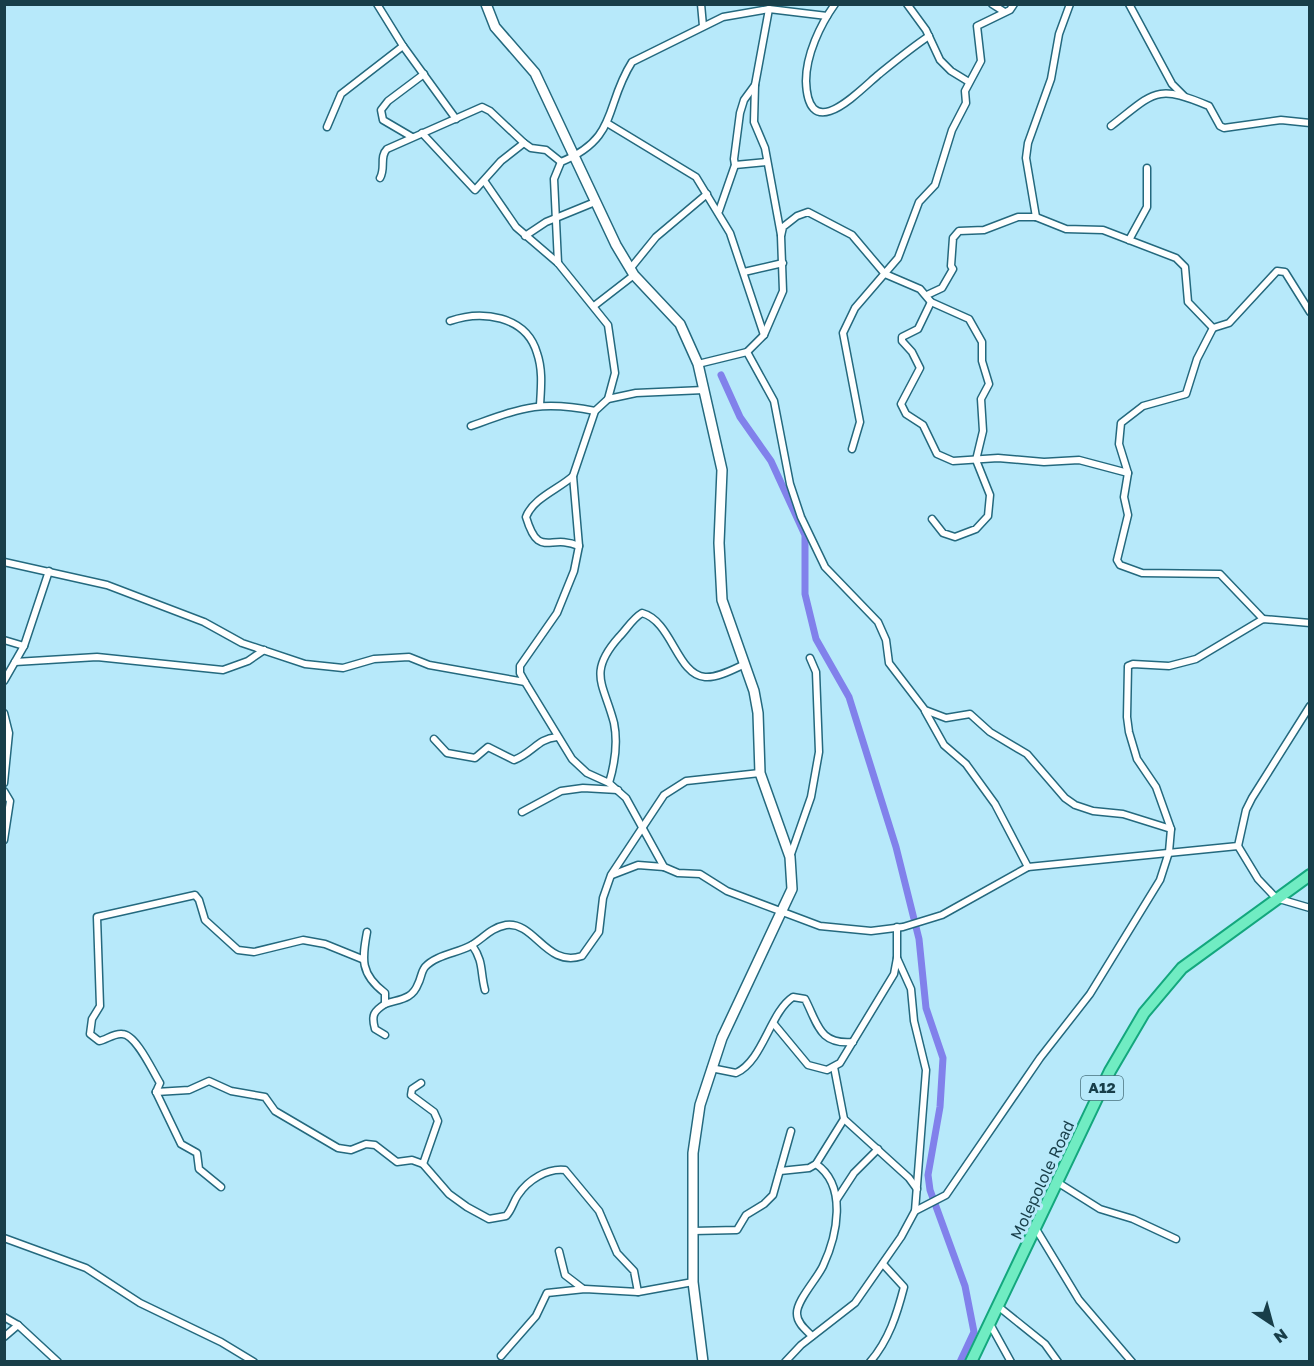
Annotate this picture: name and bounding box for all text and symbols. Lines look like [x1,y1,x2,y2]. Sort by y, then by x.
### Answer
road number: A12 [1081,1076,1123,1100]
street label: Molepolole Road [1006,1117,1078,1243]
north arrow [1242,1294,1302,1354]
text: N [1270,1324,1292,1348]

